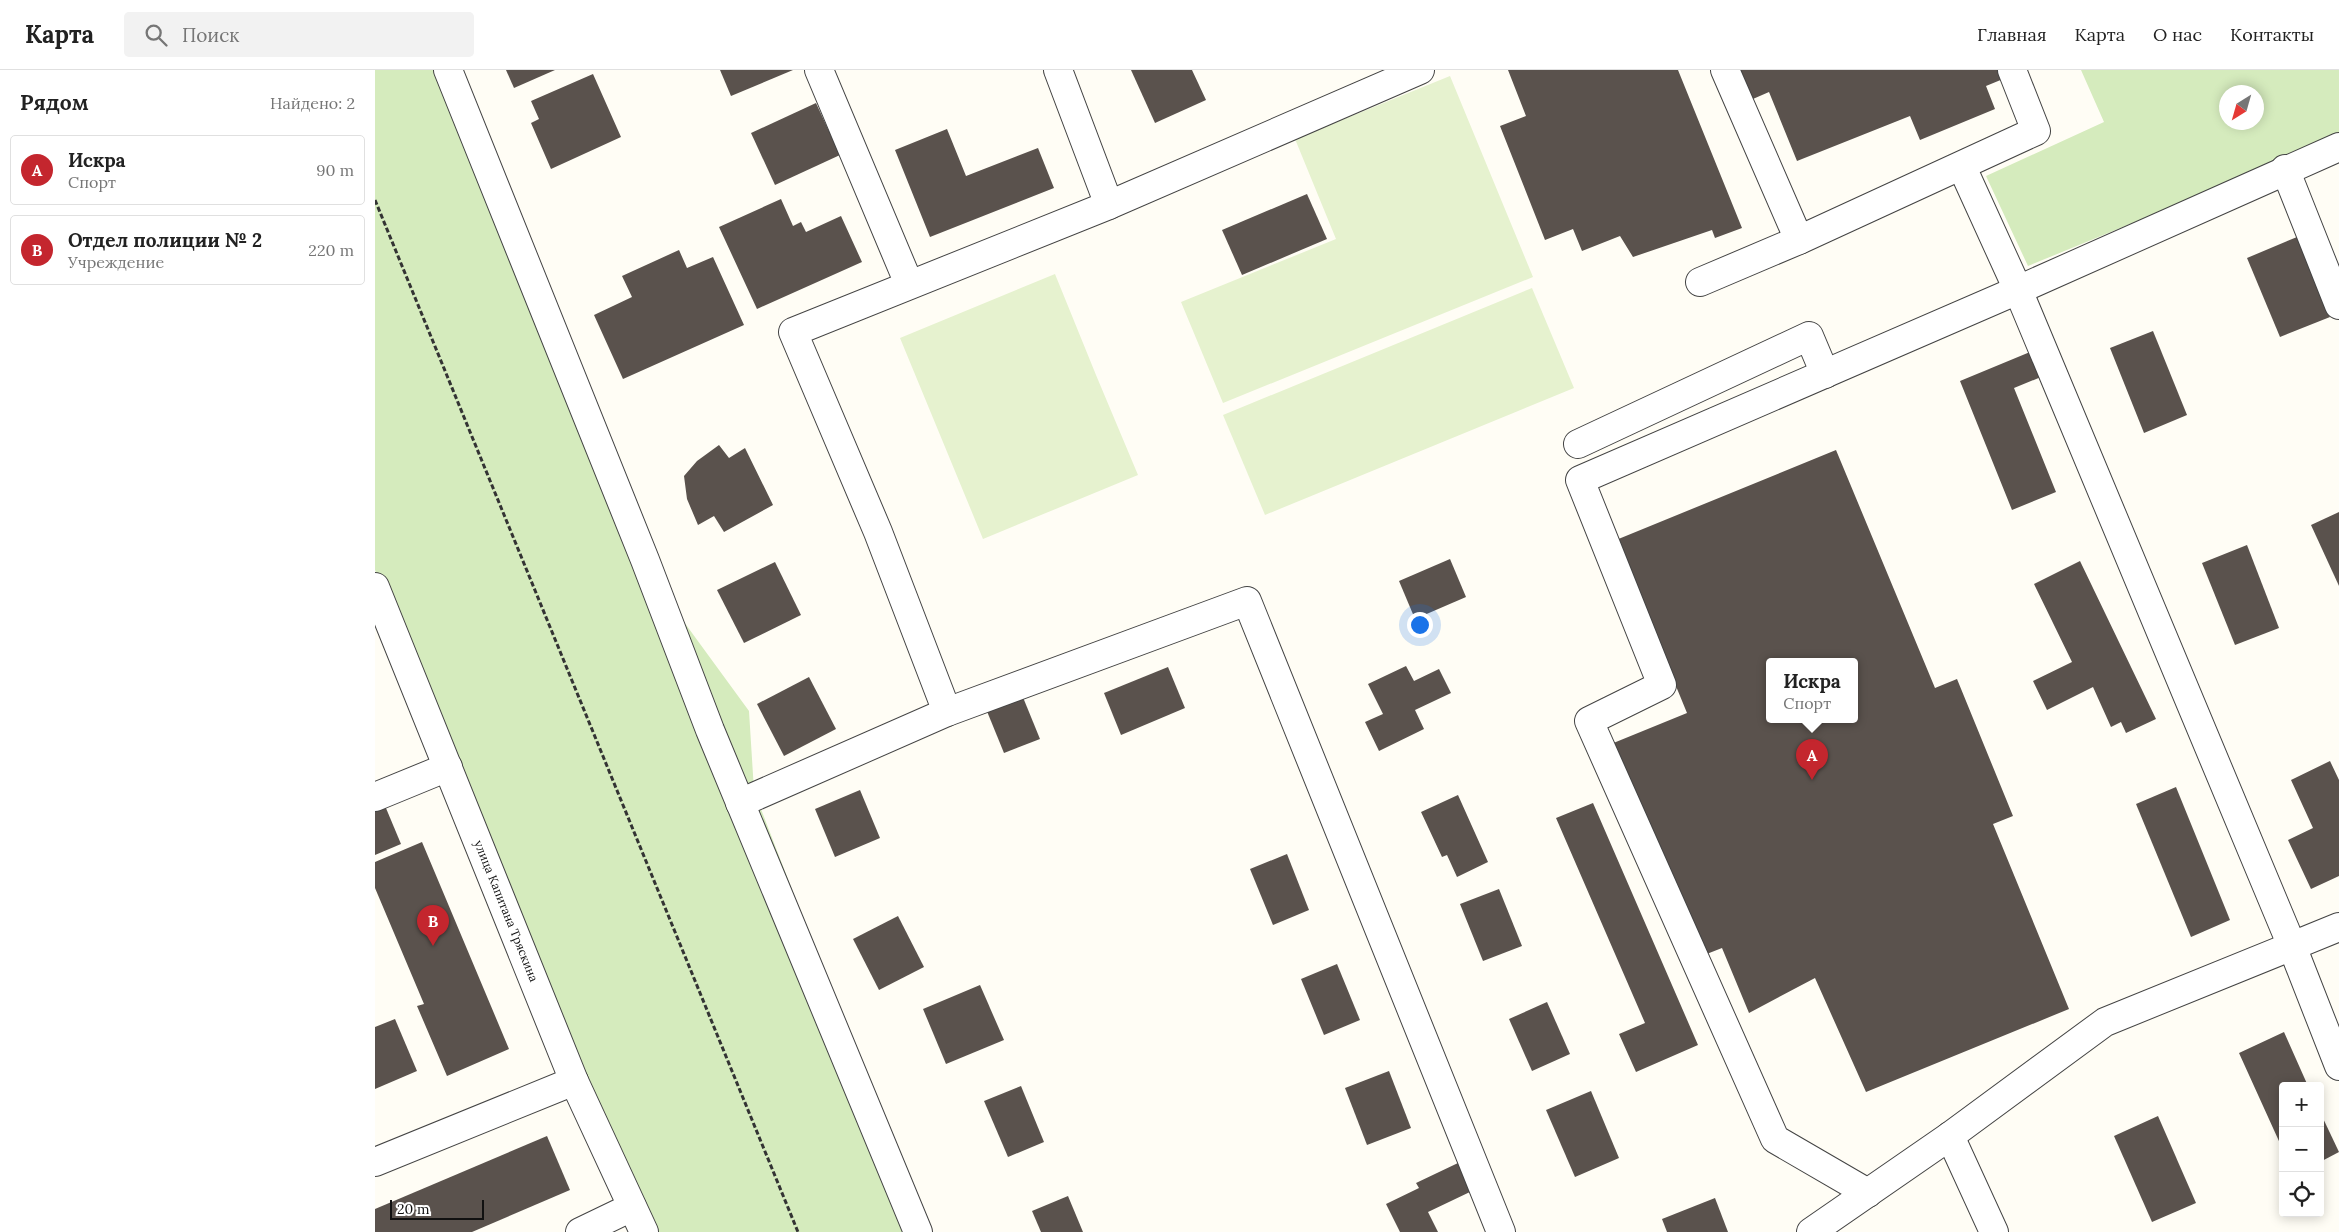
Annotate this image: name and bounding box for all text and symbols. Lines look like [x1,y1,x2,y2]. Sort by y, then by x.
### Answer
search box [124,12,474,57]
text: Карта [25,19,94,50]
icon: search [142,21,170,49]
text: Поиск [182,23,240,47]
text: Главная [1977,23,2046,46]
text: Карта [2074,23,2125,46]
text: О нас [2153,23,2202,46]
text: Контакты [2230,23,2314,46]
north arrow [2219,85,2264,130]
text: Рядом [20,89,89,116]
text: Найдено: 2 [270,93,355,113]
text: Искра [68,148,126,172]
text: A [32,160,42,180]
text: 90 m [316,160,354,180]
text: Спорт [68,172,116,192]
text: Отдел полиции № 2 [68,228,262,252]
text: B [32,240,42,260]
text: 220 m [308,240,354,260]
text: Учреждение [68,252,164,272]
your location [1407,612,1433,638]
popup [1766,658,1858,723]
text: Искра [1783,669,1841,693]
text: Спорт [1783,693,1831,713]
pin: A [1796,739,1828,780]
street label: улица Капитана Тряскина [471,838,542,984]
pin: B [417,905,449,946]
map controls [2279,1082,2324,1217]
button: + [2279,1082,2324,1127]
button: − [2279,1127,2324,1172]
button: locate [2279,1172,2324,1217]
scale bar [390,1197,484,1220]
text: 20 m [397,1200,429,1218]

